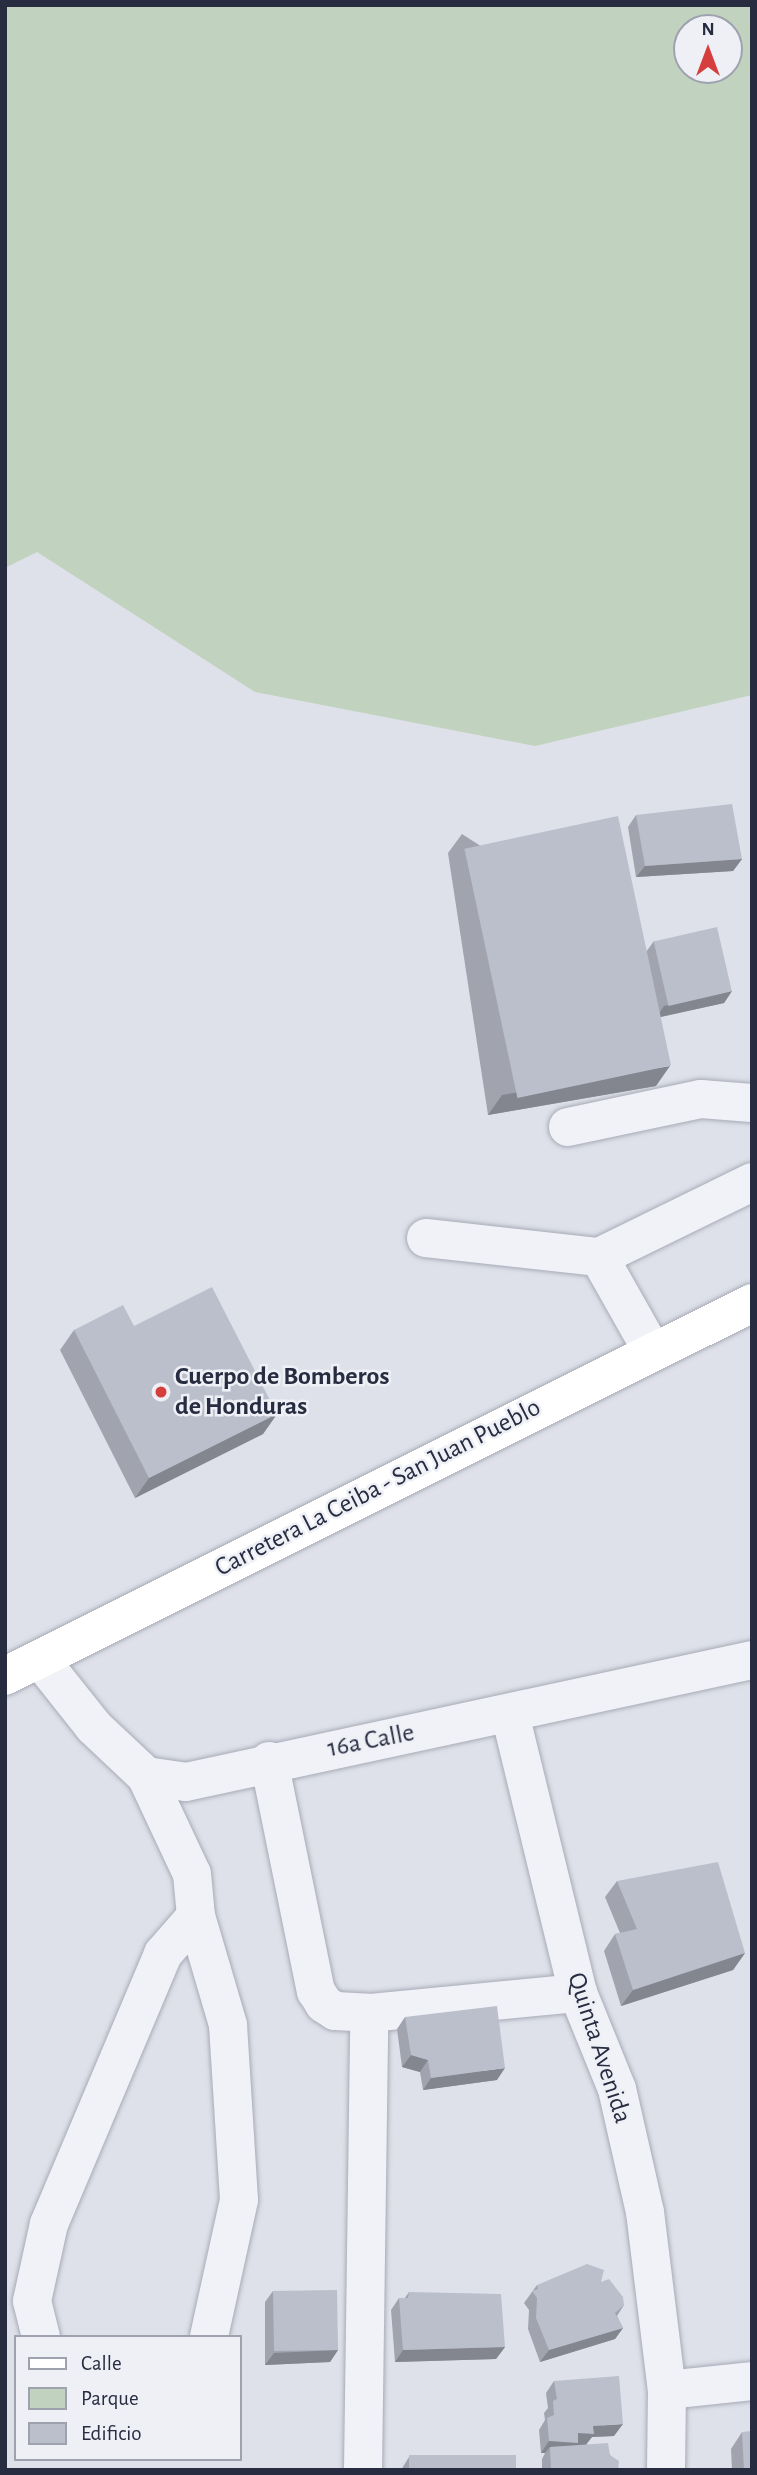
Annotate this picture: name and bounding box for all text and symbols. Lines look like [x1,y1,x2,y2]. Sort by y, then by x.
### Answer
north arrow [673,14,743,84]
text: N [701,20,715,39]
place label: Cuerpo de Bomberos de Honduras [175,1361,389,1422]
marker: Cuerpo de Bomberos de Honduras [153,1384,169,1400]
street label: Carretera La Ceiba - San Juan Pueblo [210,1392,546,1584]
street label: 16a Calle [325,1717,417,1765]
street label: Quinta Avenida [560,1969,638,2127]
legend [14,2335,242,2461]
text: Calle [81,2353,122,2374]
text: Parque [81,2388,139,2409]
text: Edificio [81,2423,142,2444]

